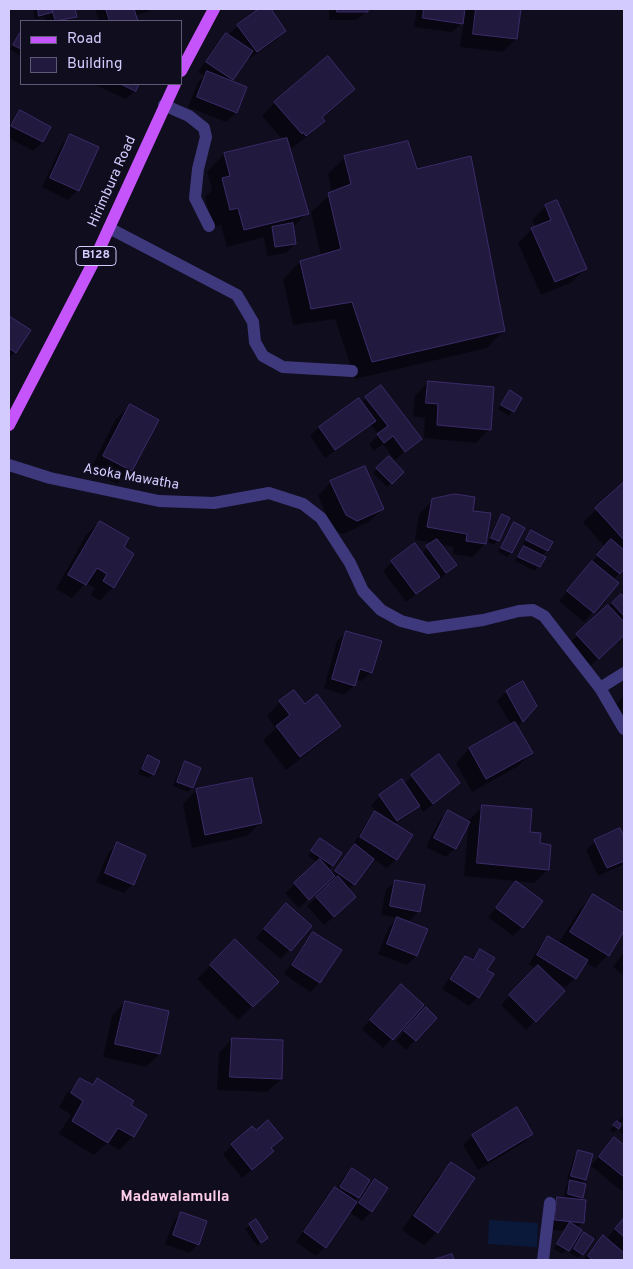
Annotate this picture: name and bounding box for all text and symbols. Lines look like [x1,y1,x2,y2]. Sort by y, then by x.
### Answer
legend [20,20,182,85]
text: Road [67,30,102,49]
text: Building [67,55,122,74]
street label: Hirimbura Road [85,134,141,230]
road number: B128 [76,247,116,266]
street label: Asoka Mawatha [82,461,180,495]
district label: Madawalamulla [121,1189,229,1207]

